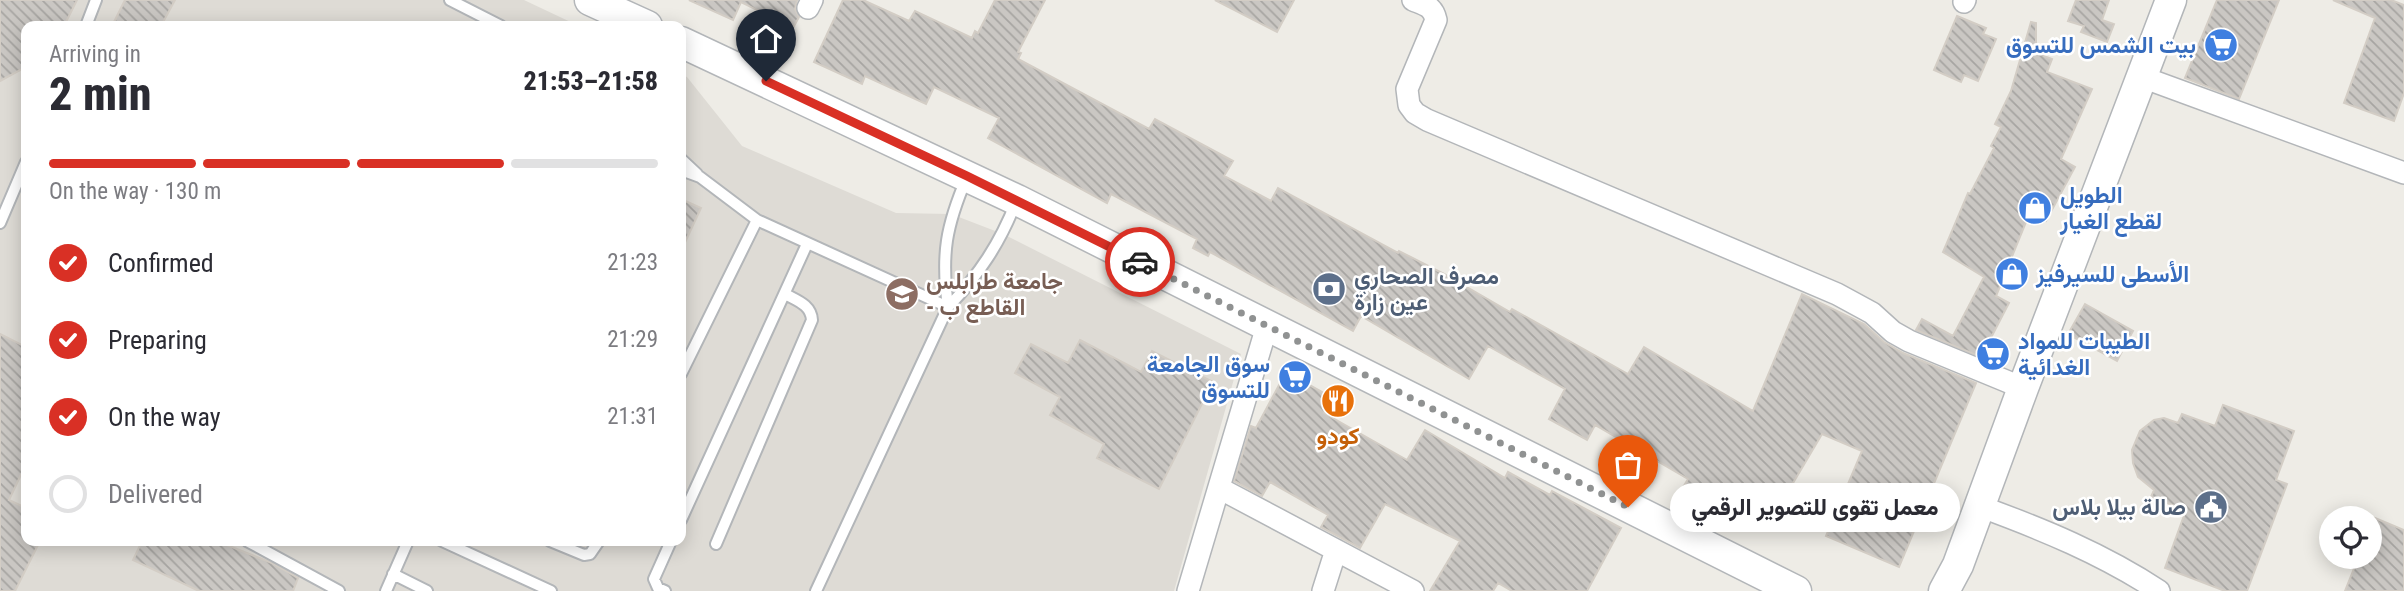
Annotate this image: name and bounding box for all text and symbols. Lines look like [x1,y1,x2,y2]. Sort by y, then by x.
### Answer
pin [736,9,796,81]
icon: home [747,20,785,58]
supermarket icon: بيت الشمس للتسوق [2202,26,2240,64]
place label: بيت الشمس للتسوق [2006,32,2196,60]
text: Arriving in [49,41,141,68]
text: 21:53–21:58 [524,66,658,96]
text: 2 min [49,67,152,121]
text: On the way · 130 m [49,178,221,205]
place label: الطويل لقطع الغيار [2059,182,2162,237]
shop icon: الطويل لقطع الغيار [2016,189,2054,227]
courier [1105,227,1175,297]
icon: car [1121,243,1159,281]
icon: check [49,244,87,282]
text: Confirmed [108,248,214,278]
text: 21:23 [607,249,658,276]
shop icon: الأسطى للسيرفيز [1993,255,2031,293]
place label: الأسطى للسيرفيز [2035,260,2189,289]
place label: مصرف الصحاري عين زارة [1354,263,1499,317]
place label: جامعة طرابلس - القاطع ب [926,268,1063,323]
bank icon: مصرف الصحاري عين زارة [1310,270,1348,308]
school or university icon: جامعة طرابلس - القاطع ب [883,275,921,313]
icon: check [49,321,87,359]
text: Preparing [108,325,207,355]
text: 21:29 [607,326,658,353]
place label: الطيبات للمواد الغدائية [2018,328,2150,381]
supermarket icon: الطيبات للمواد الغدائية [1974,335,2012,373]
place label: سوق الجامعة للتسوق [1147,351,1270,405]
supermarket icon: سوق الجامعة للتسوق [1276,358,1314,396]
restaurant icon: كودو [1319,382,1357,420]
icon: check [49,398,87,436]
text: On the way [108,402,221,432]
text: 21:31 [607,403,658,430]
place label: كودو [1317,423,1359,451]
pin [1598,435,1658,507]
icon: bag [1609,446,1647,484]
text: Delivered [108,479,203,509]
callout: معمل تقوى للتصوير الرقمي [1670,482,1960,532]
public building icon: صالة بيلا بلاس [2192,488,2230,526]
text: معمل تقوى للتصوير الرقمي [1691,494,1939,521]
place label: صالة بيلا بلاس [2052,494,2186,521]
map controls [2319,506,2382,569]
button: locate [2319,506,2382,569]

